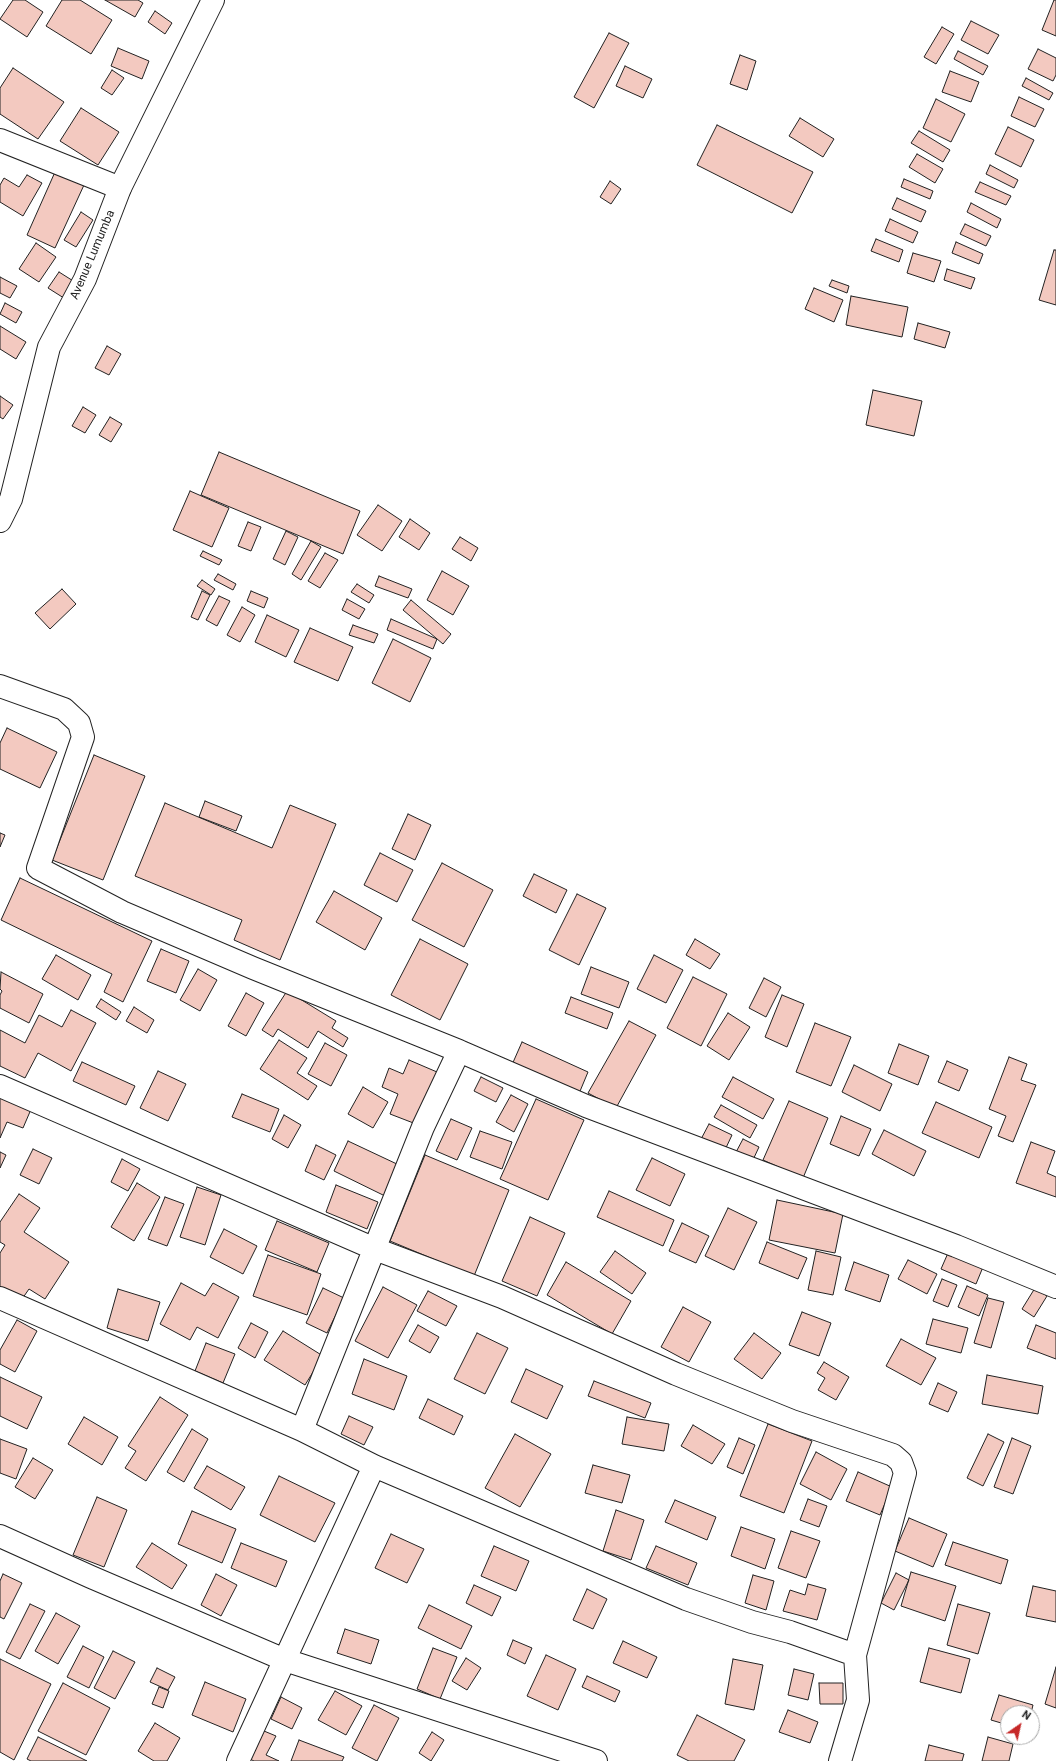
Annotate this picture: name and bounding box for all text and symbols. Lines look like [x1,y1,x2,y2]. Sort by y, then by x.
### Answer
street label: Avenue Lumumba [68,208,118,302]
north arrow [1000,1705,1040,1745]
text: N [1020,1708,1033,1723]

